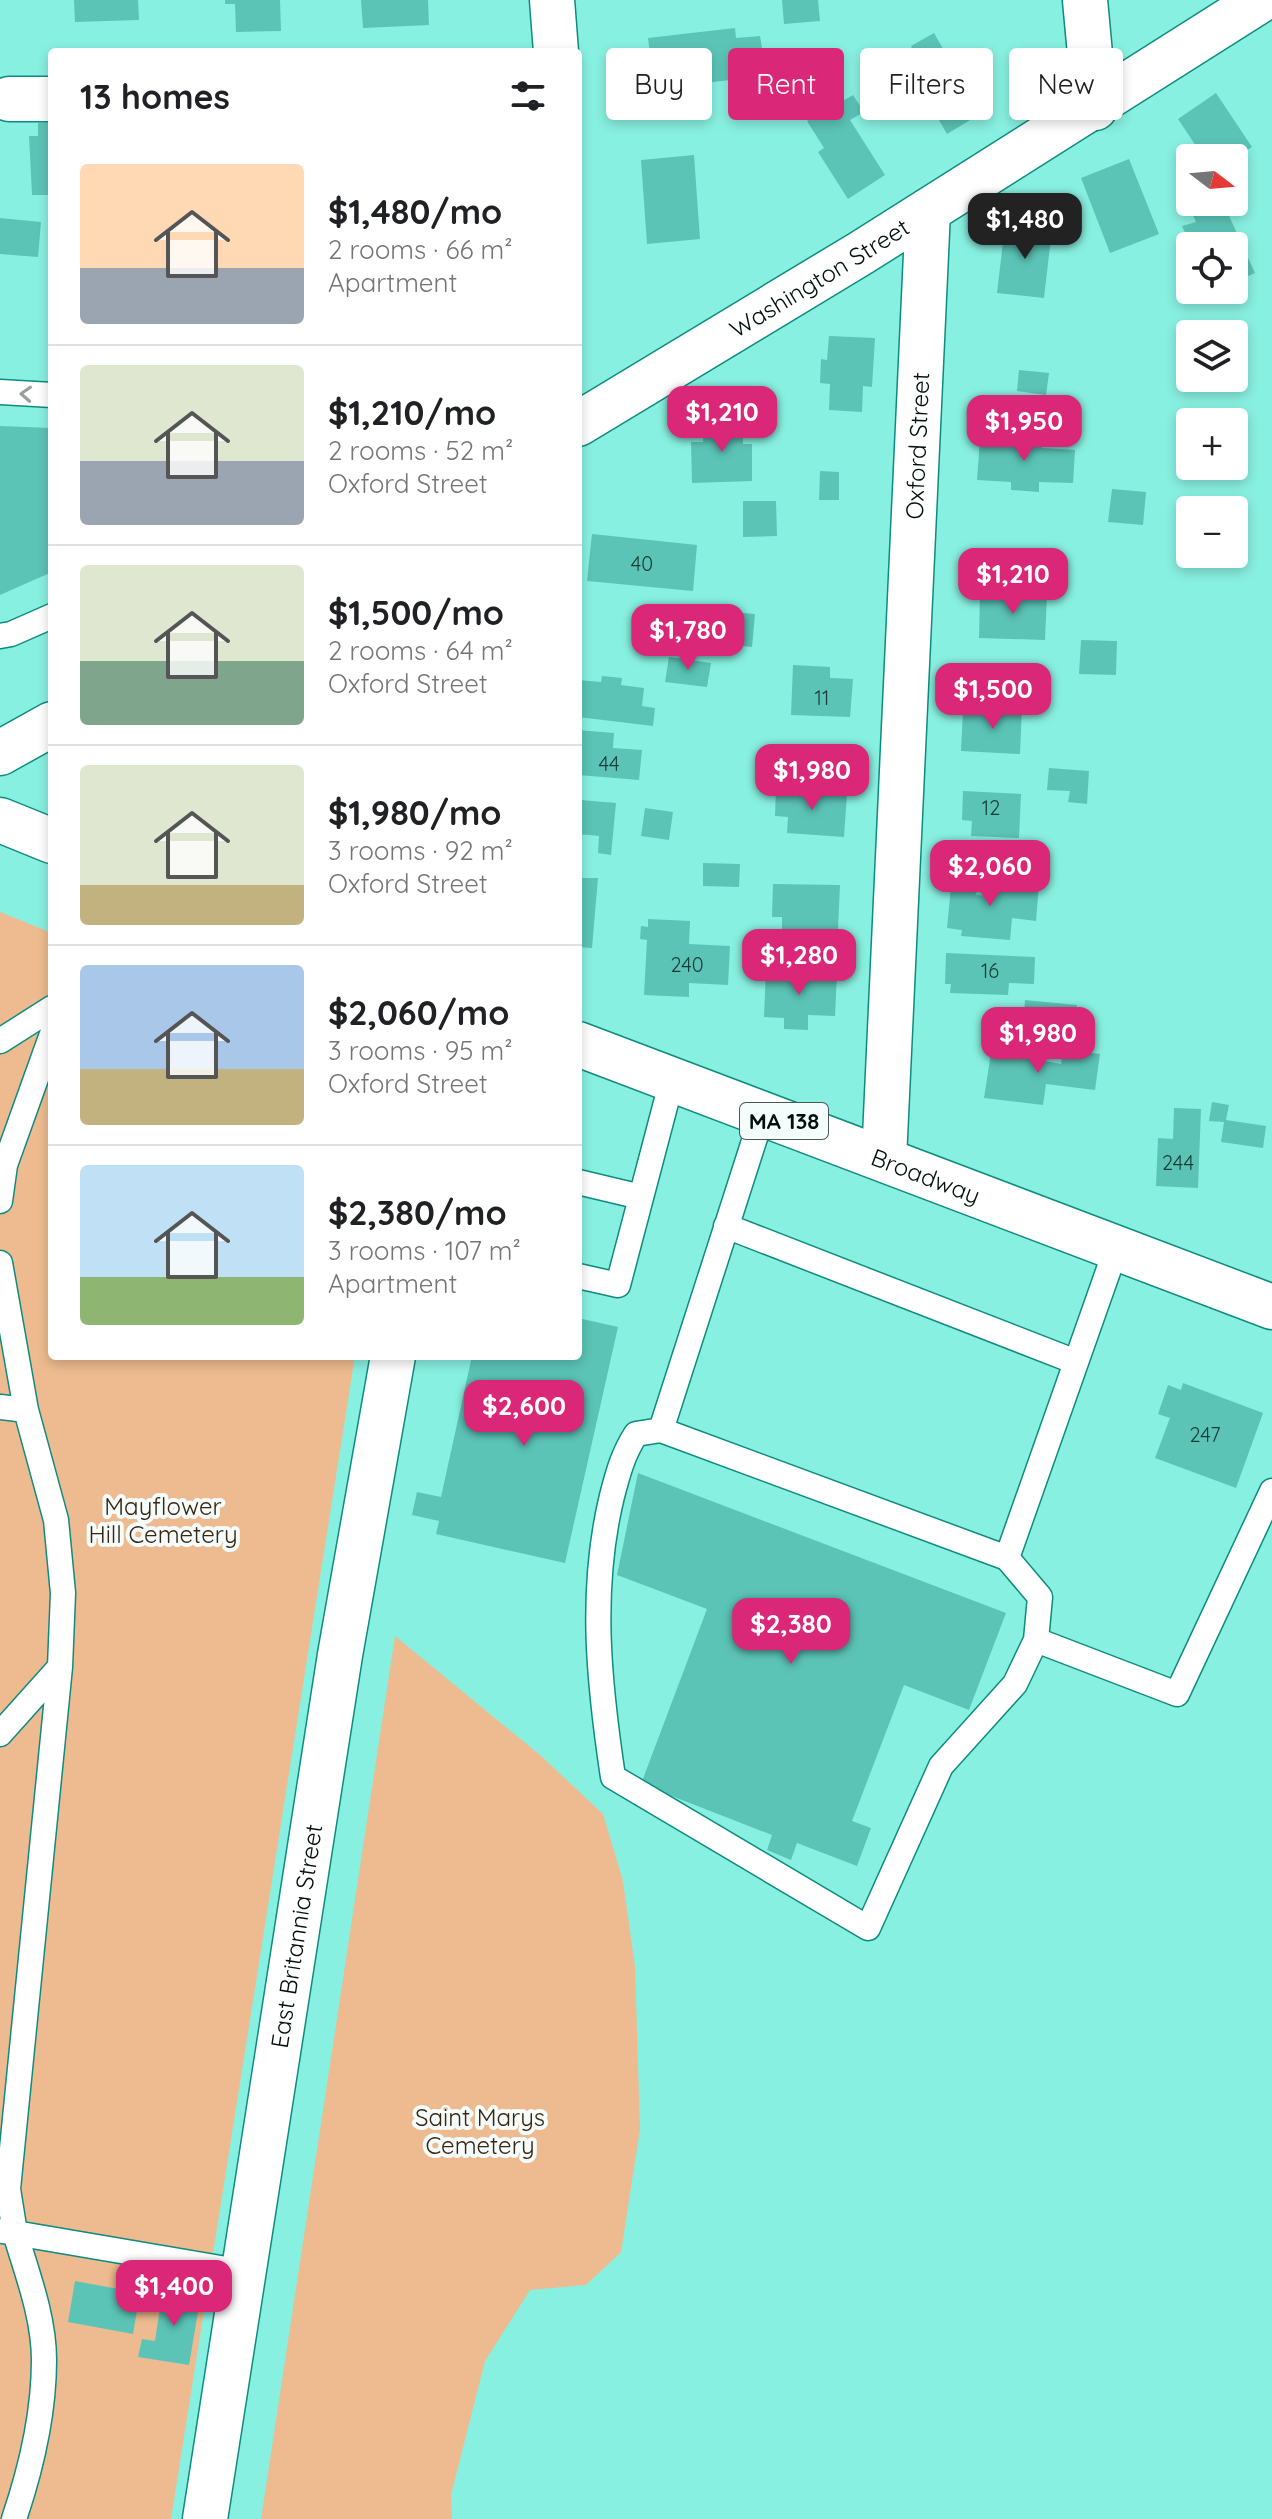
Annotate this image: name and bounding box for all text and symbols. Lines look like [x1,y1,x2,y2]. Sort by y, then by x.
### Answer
chip: Buy [606,48,712,120]
chip: Rent [728,48,844,120]
chip: Filters [860,48,993,120]
chip: New [1009,48,1123,120]
icon: filters [506,74,550,118]
text: 13 homes [80,75,230,118]
north arrow [1176,144,1248,216]
map controls [1176,144,1248,568]
text: $1,480/mo [328,190,502,233]
pin: $1,480 [960,193,1090,261]
icon: home [144,196,240,292]
text: $1,480 [986,202,1064,235]
street label: Washington Street [724,212,915,344]
button: locate [1176,232,1248,304]
text: 2 rooms · 66 m² [328,233,513,266]
text: Apartment [328,266,457,299]
button: layers [1176,320,1248,392]
street label: Oxford Street [899,371,936,520]
one-way arrow [19,386,32,403]
pin: $1,210 [657,386,787,454]
text: $1,210/mo [328,391,496,434]
text: $1,210 [685,395,759,428]
pin: $1,950 [959,395,1089,463]
icon: home [144,397,240,493]
text: $1,950 [985,404,1063,437]
button: + [1176,408,1248,480]
text: 2 rooms · 52 m² [328,434,513,467]
text: Oxford Street [328,467,488,500]
button: − [1176,496,1248,568]
pin: $1,210 [948,548,1078,616]
house number: 40 [631,551,653,576]
text: $1,210 [976,557,1050,590]
text: $1,500/mo [328,591,504,634]
icon: home [144,597,240,693]
pin: $1,780 [623,604,753,672]
text: $1,780 [649,613,727,646]
text: 2 rooms · 64 m² [328,634,513,667]
pin: $1,500 [928,663,1058,731]
text: Oxford Street [328,667,488,700]
text: $1,500 [953,672,1033,705]
house number: 11 [815,685,829,710]
pin: $1,980 [747,744,877,812]
house number: 44 [598,751,620,776]
text: $1,980 [773,753,851,786]
text: $1,980/mo [328,791,502,834]
house number: 12 [982,795,1000,820]
icon: home [144,797,240,893]
text: 3 rooms · 92 m² [328,834,513,867]
pin: $2,060 [925,840,1055,908]
text: $2,060 [948,849,1032,882]
text: Oxford Street [328,867,488,900]
pin: $1,280 [734,929,864,997]
text: $1,280 [760,938,838,971]
house number: 240 [670,952,704,977]
house number: 16 [981,958,999,983]
text: $2,060/mo [328,991,509,1034]
icon: home [144,997,240,1093]
pin: $1,980 [973,1007,1103,1075]
text: $1,980 [999,1016,1077,1049]
text: 3 rooms · 95 m² [328,1034,512,1067]
text: Oxford Street [328,1067,488,1100]
road number: MA 138 [740,1103,828,1139]
street label: Broadway [867,1142,985,1210]
house number: 244 [1162,1150,1194,1175]
text: $2,380/mo [328,1191,507,1234]
icon: home [144,1197,240,1293]
text: 3 rooms · 107 m² [328,1234,521,1267]
text: Apartment [328,1267,457,1300]
pin: $2,600 [459,1380,589,1448]
text: $2,600 [482,1389,566,1422]
house number: 247 [1190,1422,1220,1447]
park label: Mayflower Hill Cemetery [88,1491,238,1549]
pin: $2,380 [726,1598,856,1666]
text: $2,380 [750,1607,832,1640]
street label: East Britannia Street [264,1822,328,2050]
park label: Saint Marys Cemetery [415,2102,545,2160]
pin: $1,400 [109,2260,239,2328]
text: $1,400 [134,2269,214,2302]

